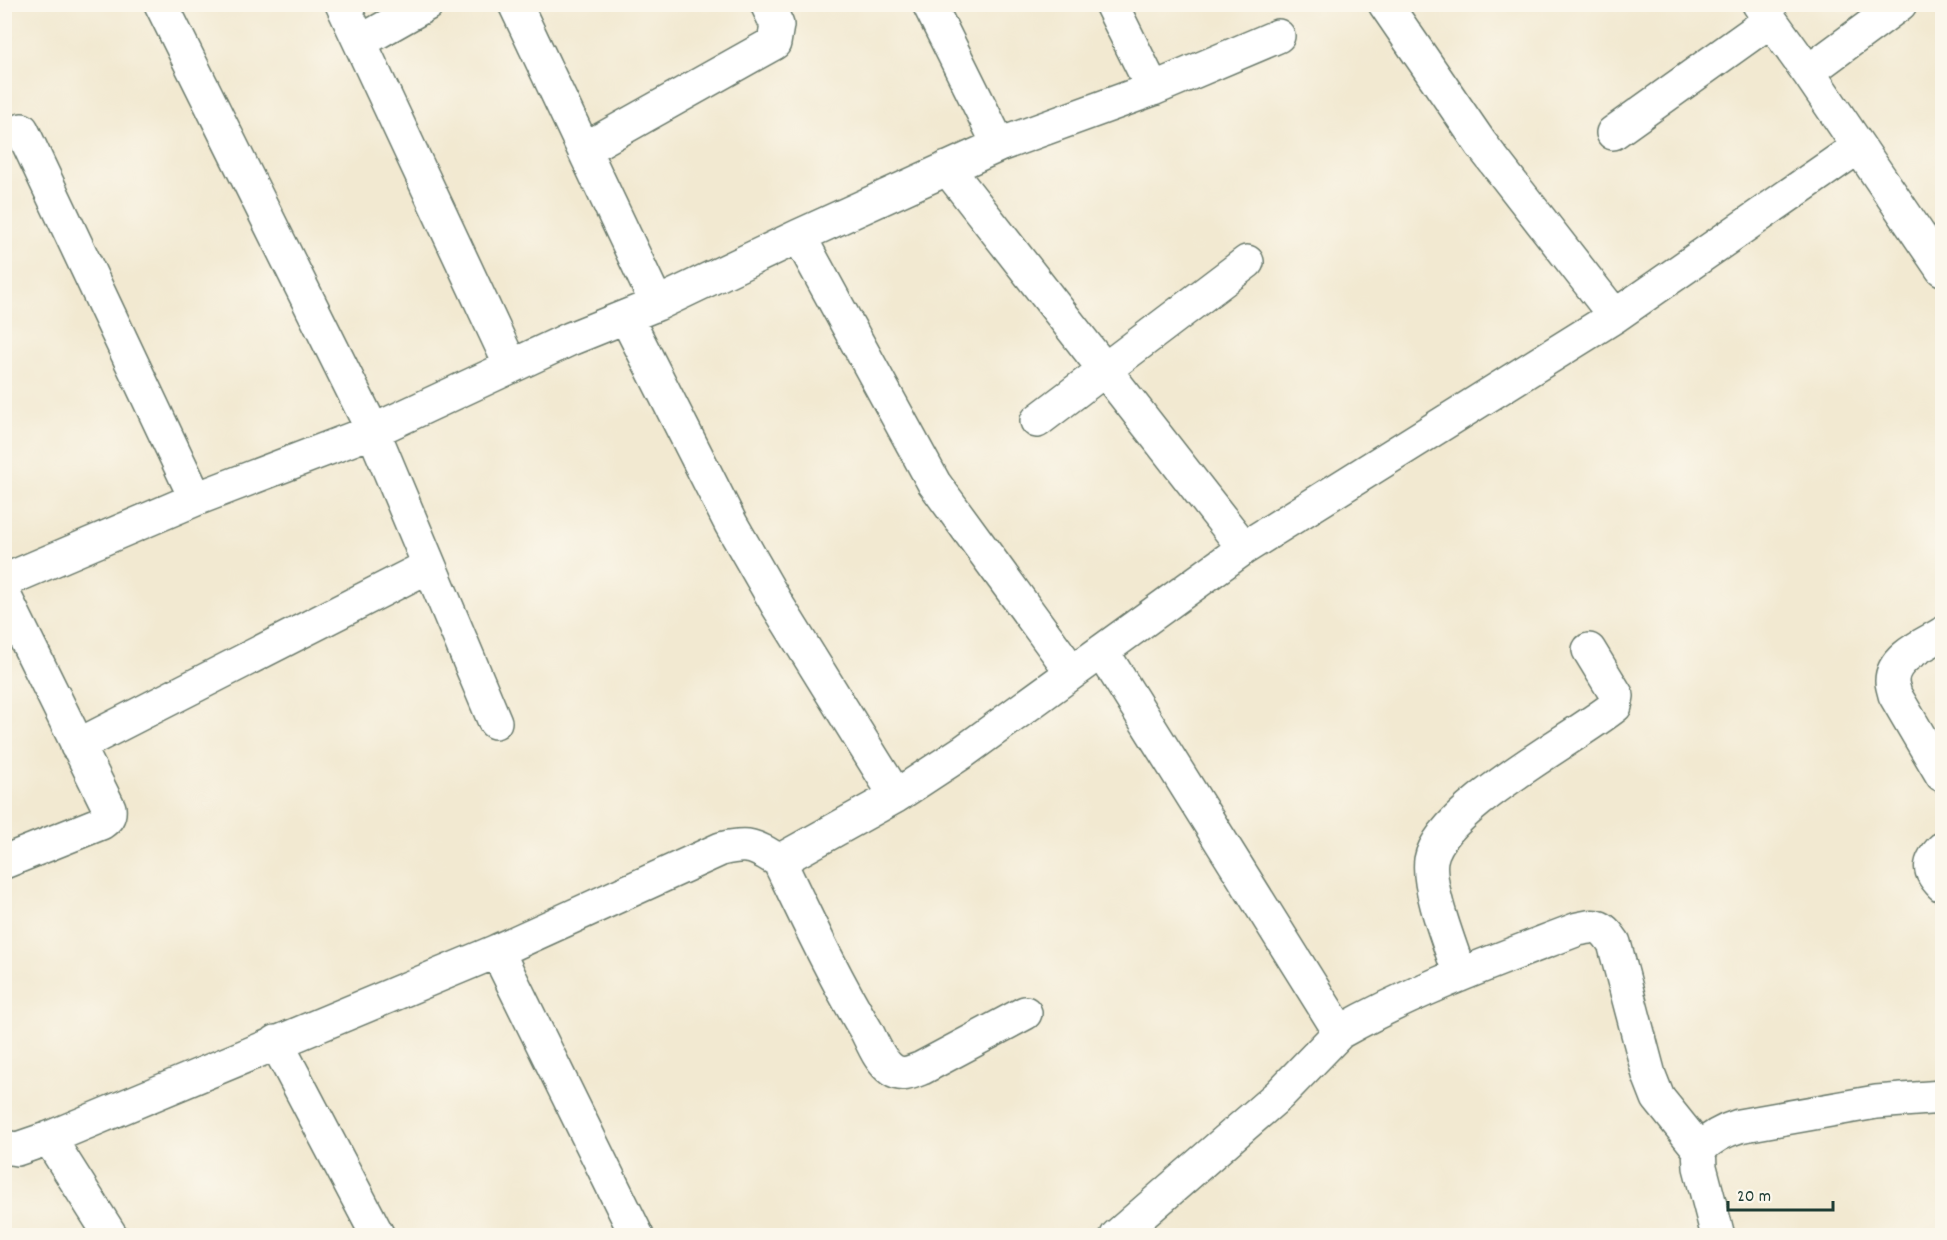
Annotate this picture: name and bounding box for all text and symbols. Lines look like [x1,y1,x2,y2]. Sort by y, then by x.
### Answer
scale bar [1728,1174,1833,1212]
text: 20 m [1737,1185,1771,1210]

